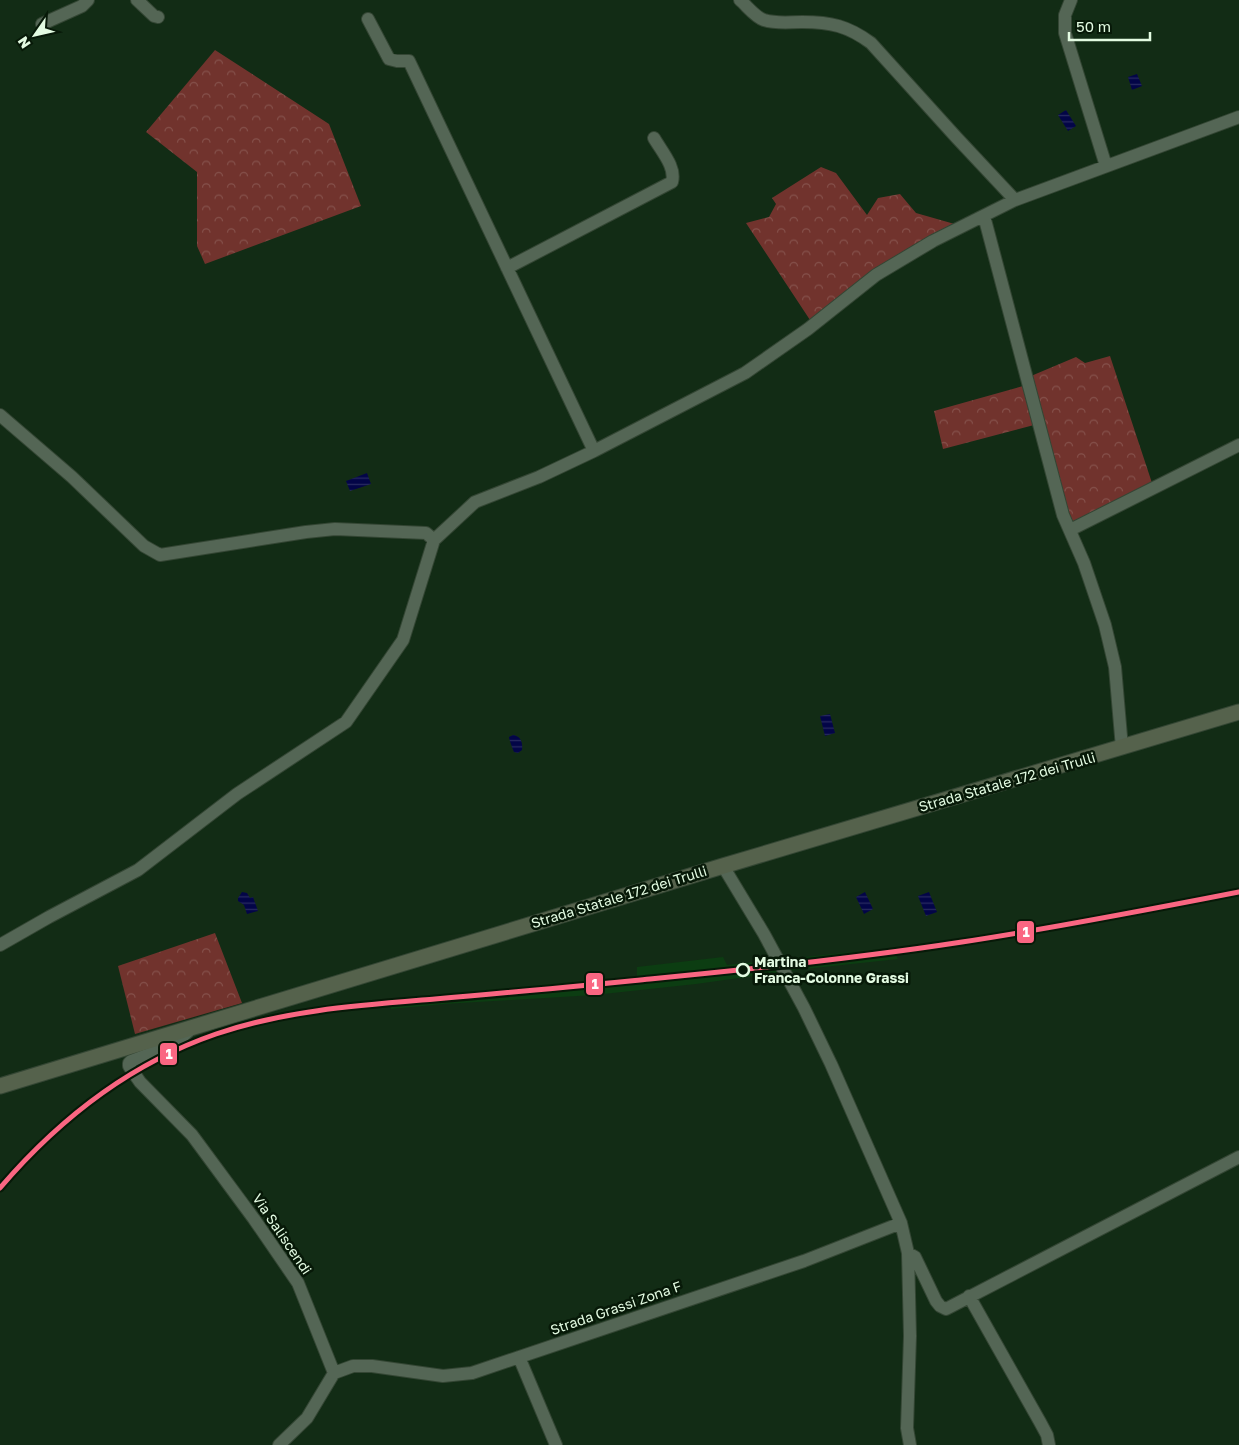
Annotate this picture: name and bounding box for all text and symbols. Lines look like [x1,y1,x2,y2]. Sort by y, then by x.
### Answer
north arrow [10,10,60,60]
scale bar [1069,10,1150,42]
text: 50 m [1076,17,1111,35]
text: N [14,33,34,52]
street label: Strada Statale 172 dei Trulli [917,748,1097,815]
street label: Strada Statale 172 dei Trulli [529,862,709,931]
line badge: 1 [1016,920,1035,944]
text: 1 [1022,923,1030,940]
place label: Martina Franca-Colonne Grassi [754,953,909,986]
marker: Martina Franca-Colonne Grassi [736,963,750,977]
line badge: 1 [585,972,604,996]
text: 1 [591,975,599,992]
line badge: 1 [159,1042,178,1066]
text: 1 [165,1045,173,1062]
street label: Via Saliscendi [249,1190,316,1277]
street label: Strada Grassi Zona F [548,1277,684,1338]

